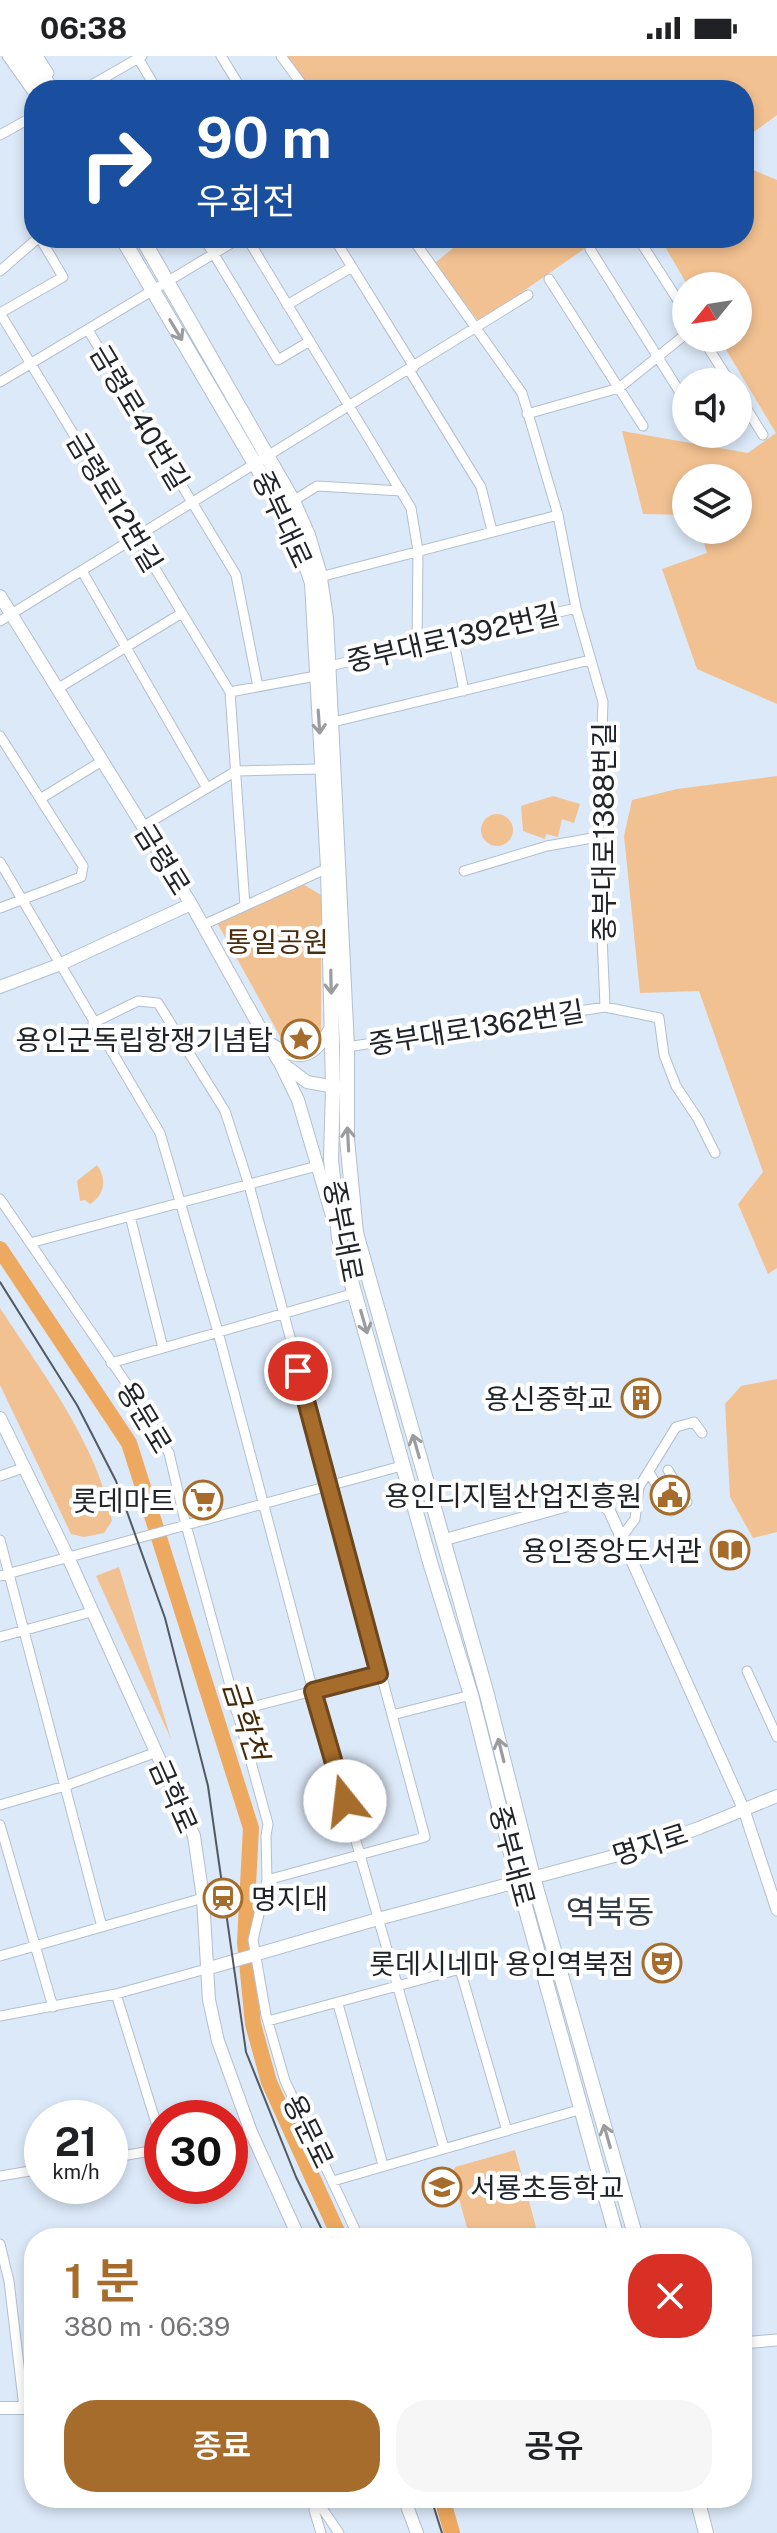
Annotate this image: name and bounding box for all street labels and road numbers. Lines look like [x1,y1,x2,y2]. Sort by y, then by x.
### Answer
street label: 금령로40번길 [84,338,196,496]
street label: 금령로12번길 [60,426,170,578]
street label: 중부대로 [246,465,320,573]
street label: 중부대로1392번길 [343,596,563,678]
street label: 중부대로1388번길 [587,722,620,942]
street label: 금령로 [129,817,197,901]
street label: 중부대로1362번길 [366,994,586,1060]
street label: 중부대로 [318,1177,370,1285]
street label: 용문로 [111,1375,179,1459]
street label: 금학로 [143,1754,205,1838]
street label: 중부대로 [484,1802,542,1910]
street label: 명지로 [608,1816,692,1872]
street label: 용문로 [277,2089,341,2173]

